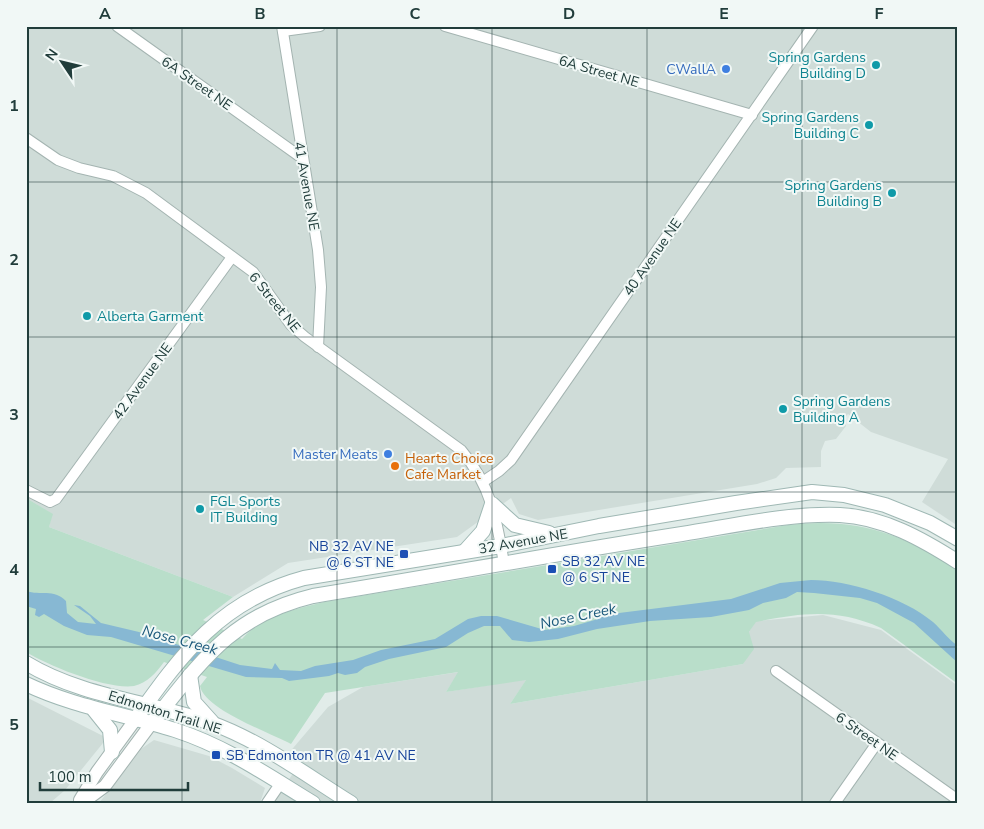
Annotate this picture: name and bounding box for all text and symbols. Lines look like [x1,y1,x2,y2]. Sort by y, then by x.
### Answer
text: A [99,3,111,25]
text: B [254,3,266,25]
text: C [410,3,421,25]
text: D [563,3,575,25]
text: E [719,3,729,25]
text: F [875,3,884,25]
north arrow [38,38,88,88]
text: N [41,45,63,65]
place label: Spring Gardens Building D [768,48,866,83]
street label: 6A Street NE [557,51,641,92]
street label: 6A Street NE [157,52,236,115]
marker: Spring Gardens Building D [870,59,882,71]
place label: CWallA [666,60,716,79]
marker: CWallA [720,63,732,75]
text: 1 [9,95,19,117]
place label: Spring Gardens Building C [761,108,859,143]
marker: Spring Gardens Building C [863,119,875,131]
street label: 41 Avenue NE [289,140,324,232]
place label: Spring Gardens Building B [784,176,882,211]
marker: Spring Gardens Building B [886,187,898,199]
street label: 40 Avenue NE [619,215,686,300]
text: 2 [9,249,19,271]
street label: 6 Street NE [244,268,305,336]
place label: Alberta Garment [97,307,203,326]
marker: Alberta Garment [81,310,93,322]
street label: 42 Avenue NE [108,339,177,423]
place label: Spring Gardens Building A [793,392,891,427]
marker: Spring Gardens Building A [777,403,789,415]
text: 3 [9,404,19,426]
place label: Master Meats [293,445,378,464]
marker: Master Meats [382,448,394,460]
place label: Hearts Choice Cafe Market [405,449,493,484]
marker: Hearts Choice Cafe Market [389,460,401,472]
place label: FGL Sports IT Building [210,492,281,527]
marker: FGL Sports IT Building [194,503,206,515]
street label: 32 Avenue NE [477,524,569,559]
place label: NB 32 AV NE @ 6 ST NE [309,537,394,572]
marker: NB 32 AV NE @ 6 ST NE [398,548,410,560]
place label: SB 32 AV NE @ 6 ST NE [562,552,645,587]
text: 4 [9,559,19,581]
marker: SB 32 AV NE @ 6 ST NE [546,563,558,575]
water label: Nose Creek [538,598,618,634]
water label: Nose Creek [140,620,220,660]
street label: Edmonton Trail NE [106,686,224,739]
street label: 6 Street NE [832,708,902,765]
text: 5 [9,714,19,736]
place label: SB Edmonton TR @ 41 AV NE [226,746,416,765]
marker: SB Edmonton TR @ 41 AV NE [210,749,222,761]
scale bar [40,759,188,791]
text: 100 m [48,767,92,787]

